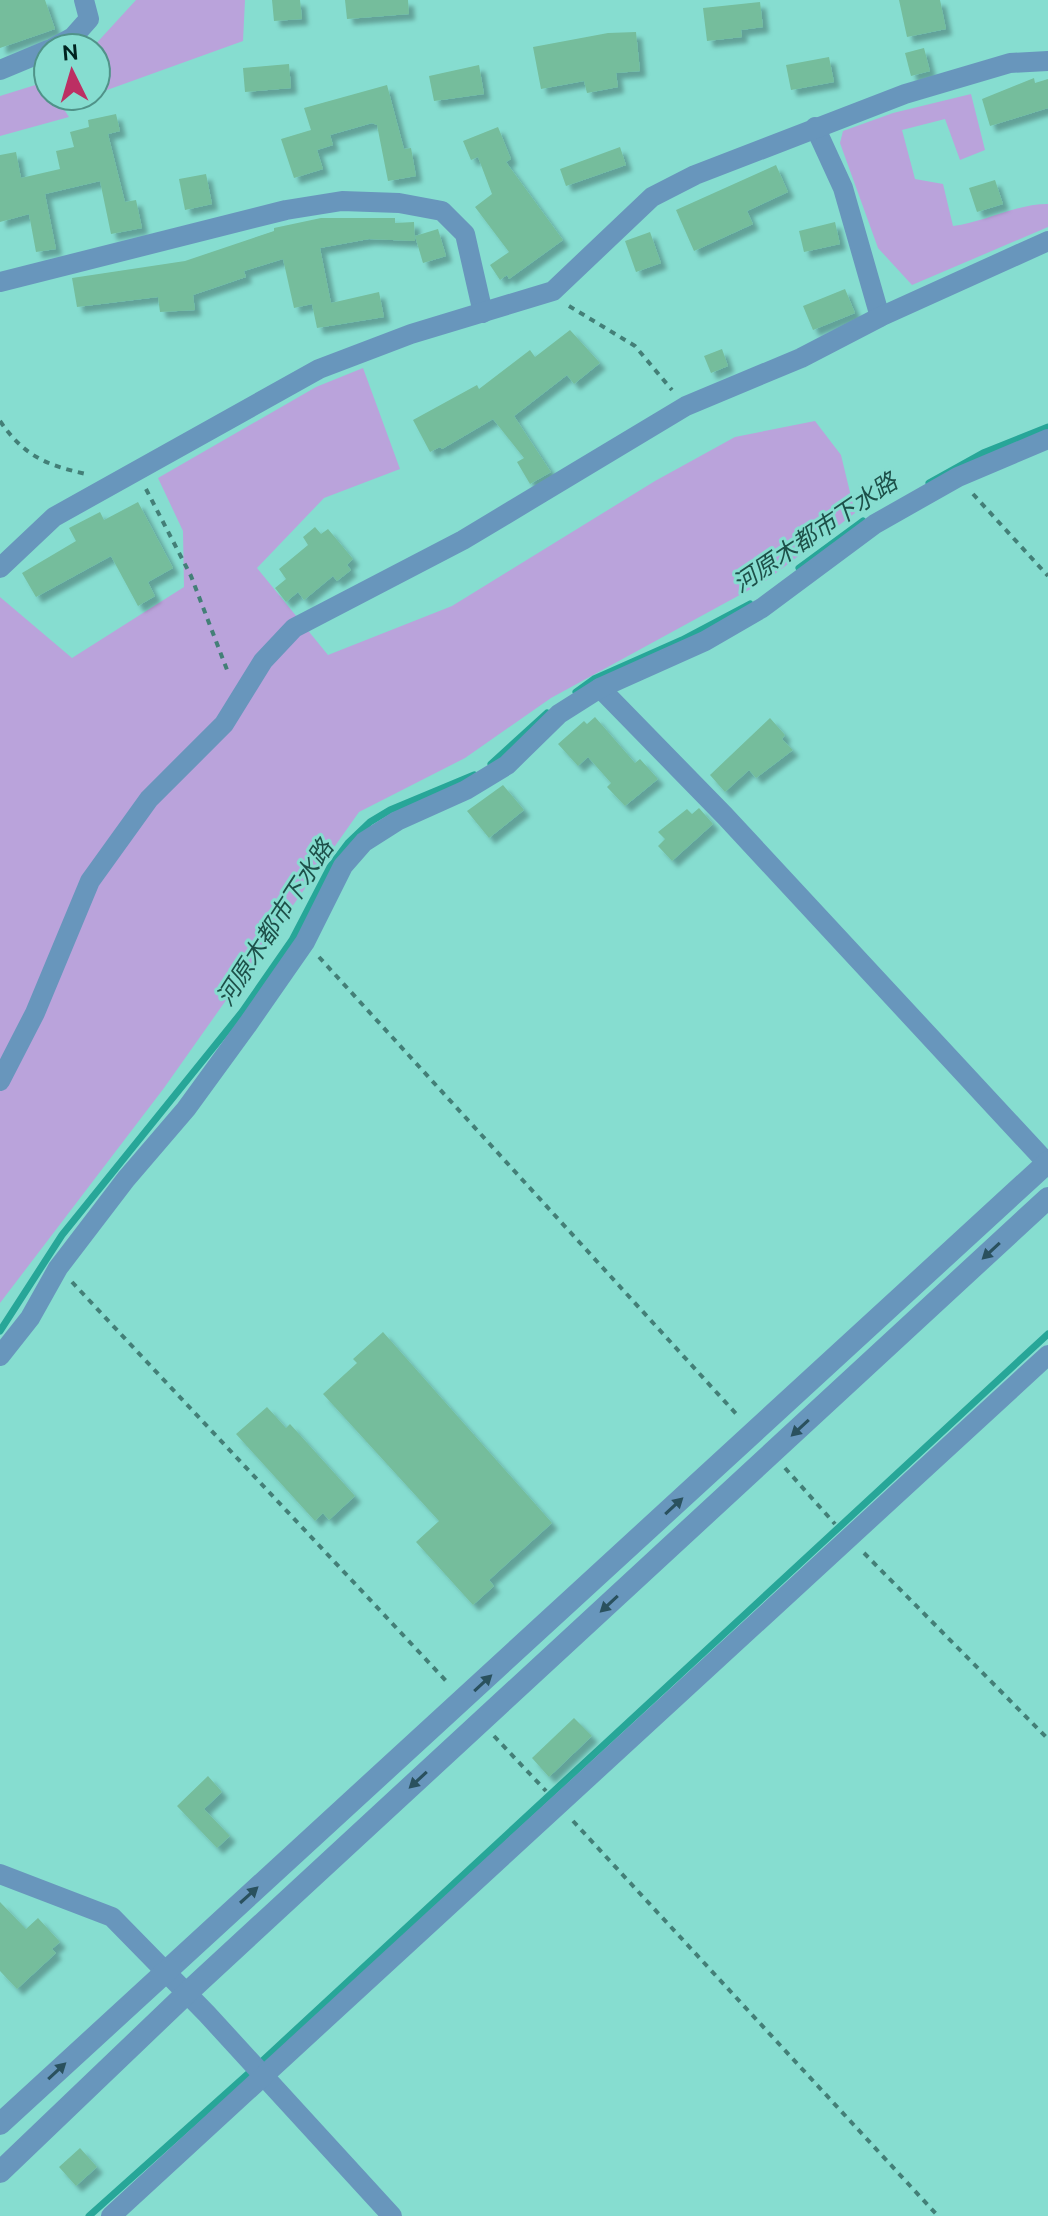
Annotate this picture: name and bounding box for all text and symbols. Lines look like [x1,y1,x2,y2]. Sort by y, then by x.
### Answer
north arrow [32,32,112,112]
text: N [61,38,79,65]
water label: 河原木都市下水路 [728,467,904,597]
water label: 河原木都市下水路 [211,833,339,1011]
one-way arrow [982,1241,1001,1259]
one-way arrow [791,1418,810,1436]
one-way arrow [664,1498,683,1516]
one-way arrow [600,1594,619,1612]
one-way arrow [474,1675,493,1693]
one-way arrow [409,1771,428,1789]
one-way arrow [239,1887,258,1905]
one-way arrow [47,2062,66,2080]

